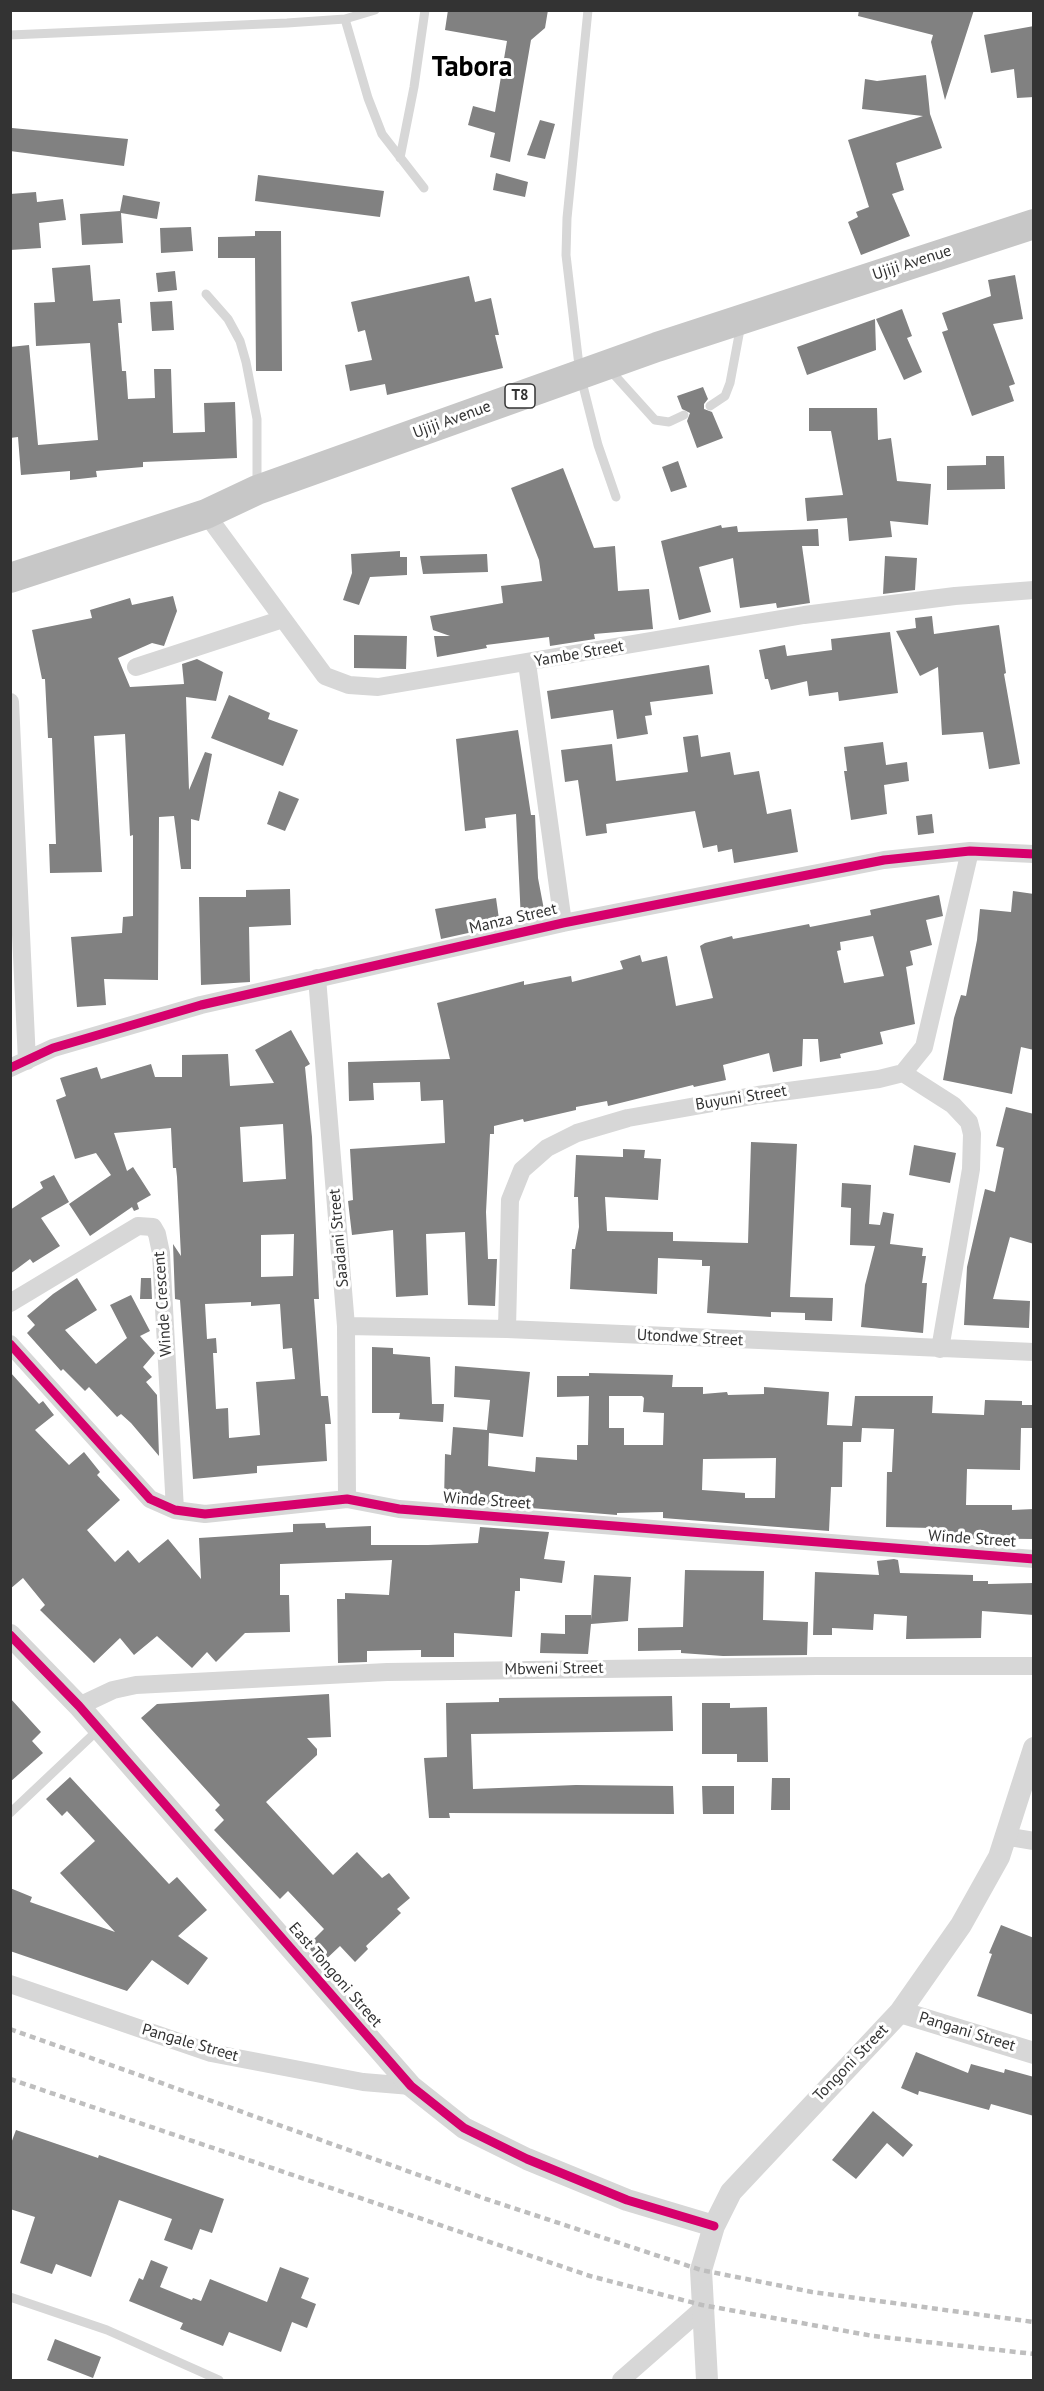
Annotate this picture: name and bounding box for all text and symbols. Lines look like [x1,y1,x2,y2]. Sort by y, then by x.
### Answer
district label: Tabora [432,51,512,85]
street label: Ujiji Avenue [870,241,954,285]
road number: T8 [505,384,535,408]
street label: Ujiji Avenue [410,397,494,443]
street label: Yambe Street [533,637,625,671]
street label: Manza Street [467,900,559,938]
street label: Buyuni Street [694,1081,788,1115]
street label: Saadani Street [325,1188,353,1288]
street label: Winde Crescent [150,1251,176,1357]
street label: Utondwe Street [636,1326,744,1350]
street label: Winde Street [442,1488,532,1514]
street label: Winde Street [927,1526,1017,1552]
street label: Mbweni Street [504,1659,604,1679]
street label: East Tongoni Street [284,1919,386,2031]
street label: Pangani Street [916,2008,1018,2056]
street label: Pangale Street [140,2020,240,2066]
street label: Tongoni Street [810,2021,892,2105]

